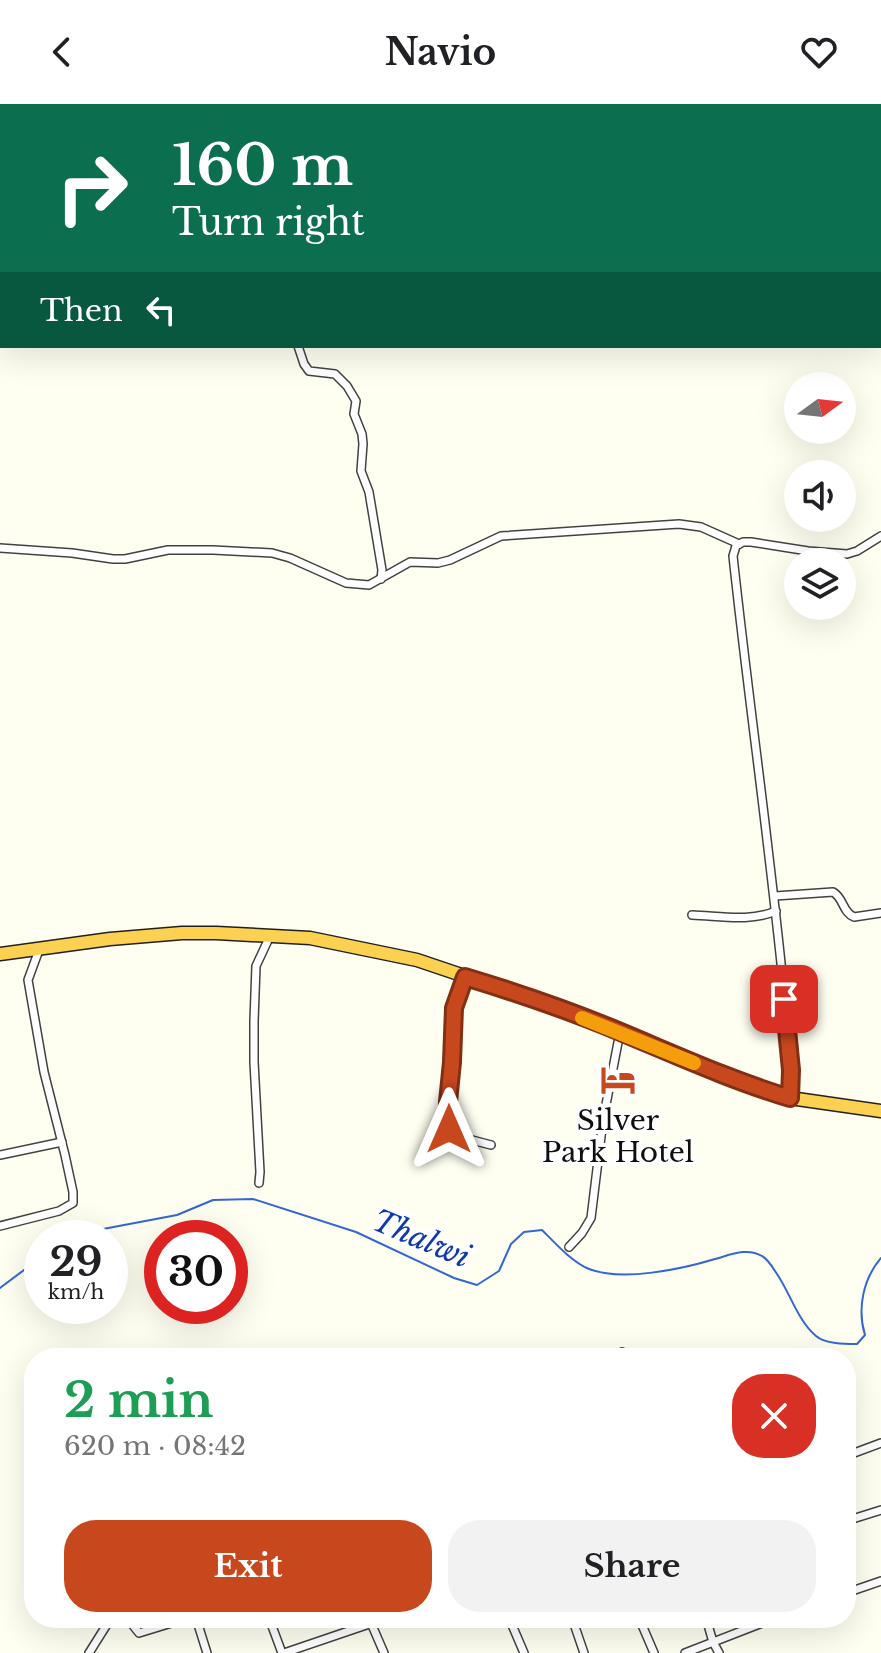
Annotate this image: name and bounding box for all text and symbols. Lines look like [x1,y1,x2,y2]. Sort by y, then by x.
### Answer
icon: back [40,30,84,74]
text: Navio [385,30,496,75]
icon: heart [797,30,841,74]
text: 160 m [172,131,353,200]
icon: right [40,136,144,240]
text: Turn right [172,200,365,245]
icon: left [139,288,183,332]
text: Then [40,292,123,329]
north arrow [784,372,856,444]
map controls [784,372,856,620]
button: sound [784,460,856,532]
button: layers [784,548,856,620]
pin [750,965,818,1033]
icon: arrive [762,977,806,1021]
hotel icon: Silver Park Hotel [599,1061,637,1099]
position arrow [407,1087,491,1171]
place label: Silver Park Hotel [542,1103,694,1170]
water label: Thalwi [367,1202,476,1276]
speed limit sign: 30 [144,1220,248,1324]
text: 29 [50,1237,103,1287]
text: km/h [48,1280,104,1304]
text: 2 min [64,1370,213,1430]
button: close [732,1374,816,1458]
text: 620 m · 08:42 [64,1430,246,1462]
button: Exit [64,1520,432,1612]
button: Share [448,1520,816,1612]

